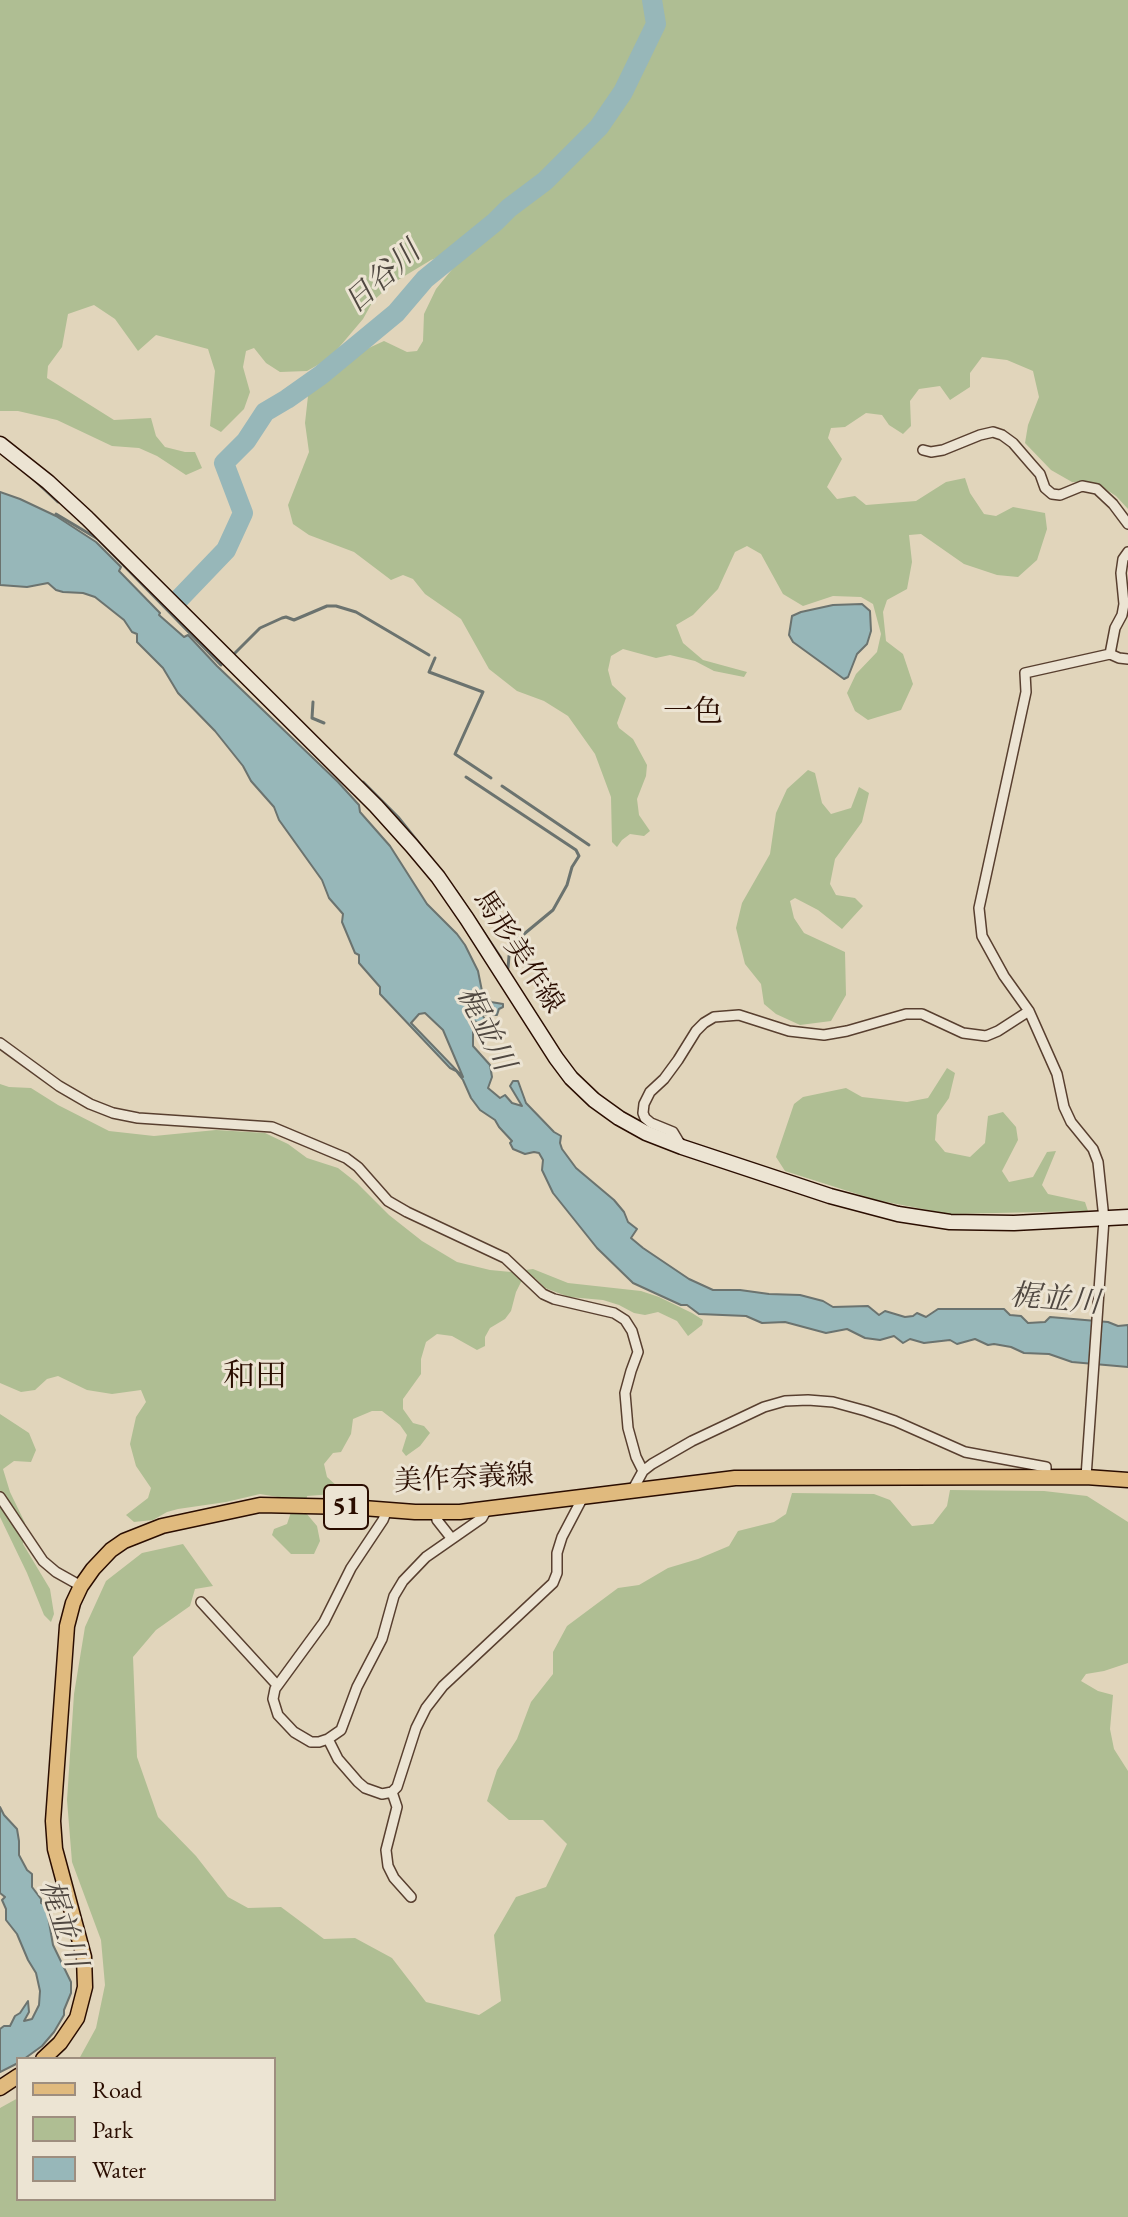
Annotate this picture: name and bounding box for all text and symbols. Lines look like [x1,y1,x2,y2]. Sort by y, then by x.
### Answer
water label: 日谷川 [338,235,428,321]
district label: 一色 [663,695,723,731]
street label: 馬形美作線 [466,884,570,1020]
water label: 梶並川 [449,981,521,1077]
water label: 梶並川 [1009,1278,1101,1322]
district label: 和田 [223,1358,287,1396]
street label: 美作奈義線 [393,1459,535,1499]
road number: 51 [324,1485,368,1529]
water label: 梶並川 [31,1876,93,1972]
legend [16,2057,276,2201]
text: Road [92,2074,142,2105]
text: Park [92,2114,133,2145]
text: Water [92,2154,146,2185]

